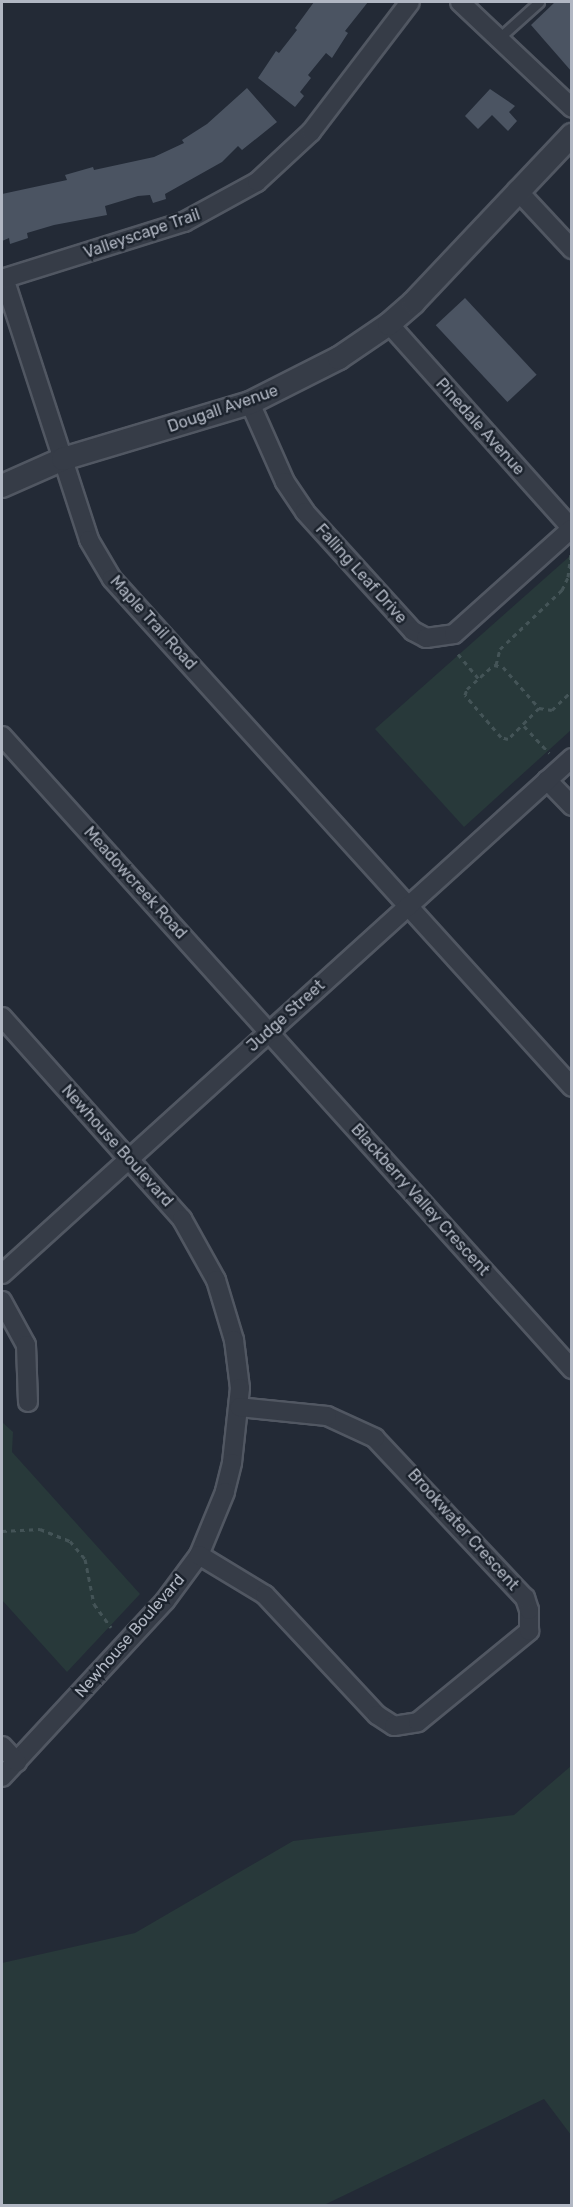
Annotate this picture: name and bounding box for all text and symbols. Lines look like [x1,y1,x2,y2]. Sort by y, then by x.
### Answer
street label: Valleyscape Trail [81,205,203,263]
street label: Pinedale Avenue [431,375,529,479]
street label: Dougall Avenue [165,381,281,437]
street label: Falling Leaf Drive [311,520,411,628]
street label: Maple Trail Road [106,572,200,674]
street label: Meadowcreek Road [80,823,190,943]
street label: Judge Street [243,976,329,1056]
street label: Newhouse Boulevard [57,1081,177,1211]
street label: Blackberry Valley Crescent [346,1120,494,1280]
street label: Brookwater Crescent [403,1465,523,1595]
street label: Newhouse Boulevard [71,1570,189,1702]

